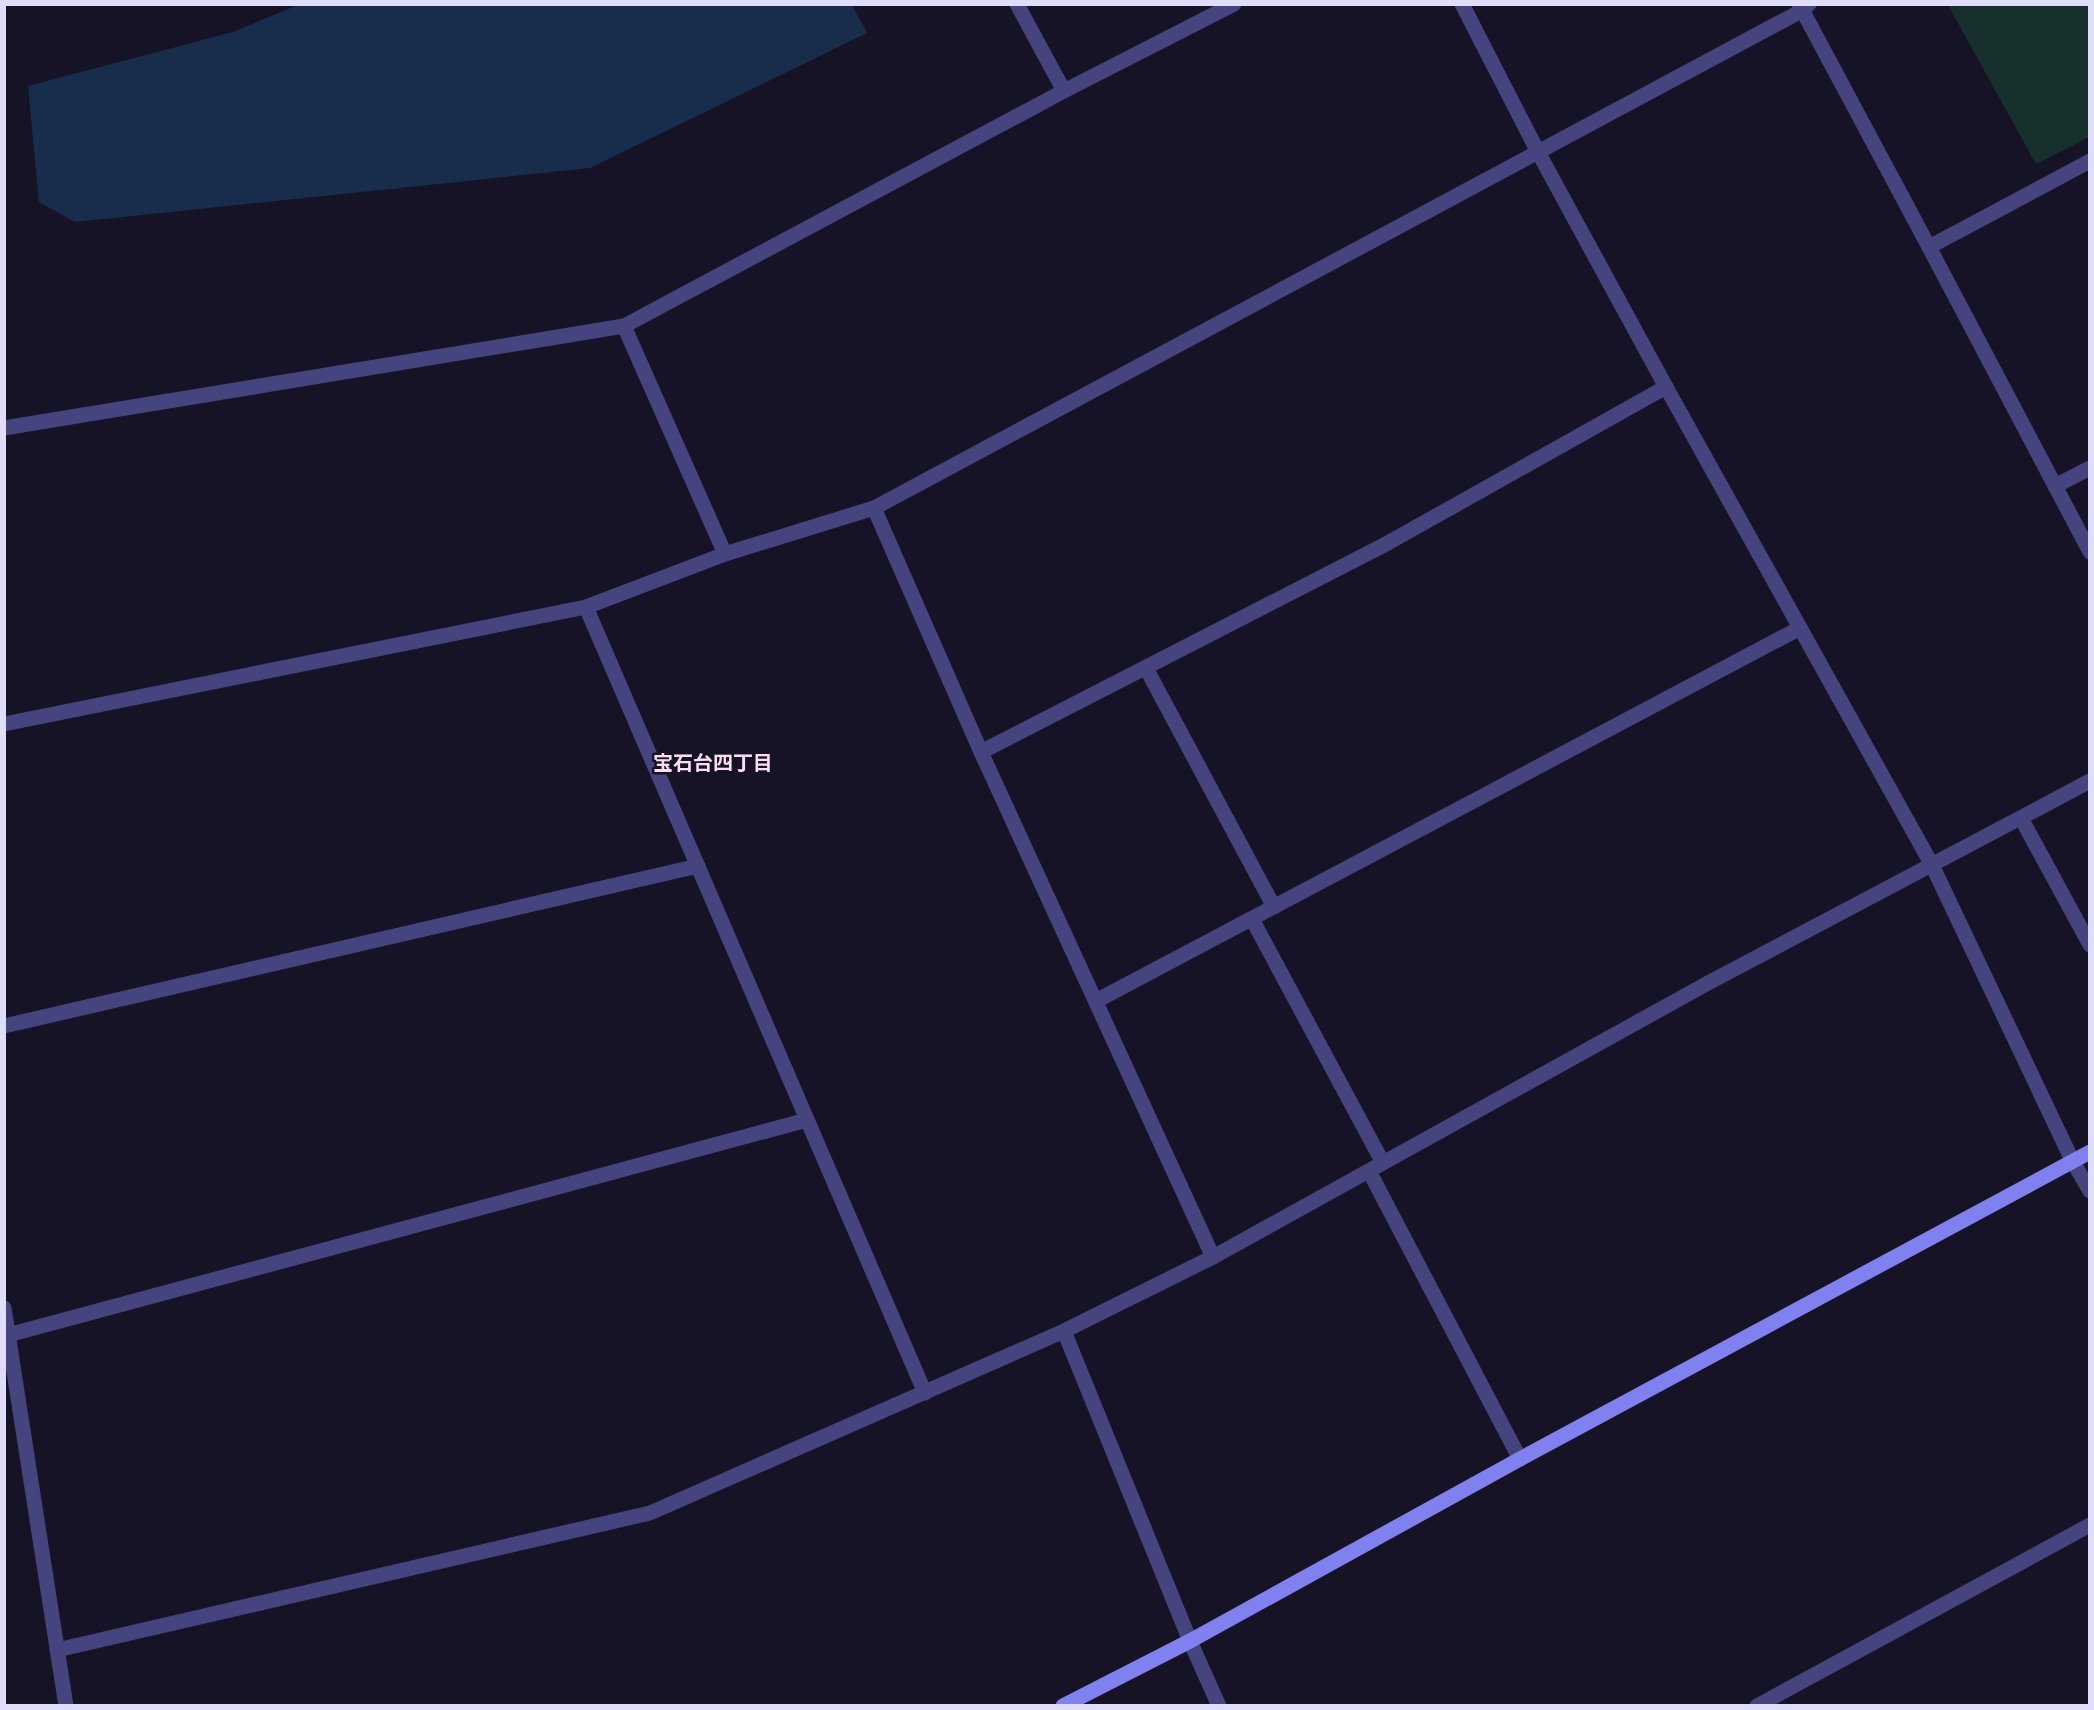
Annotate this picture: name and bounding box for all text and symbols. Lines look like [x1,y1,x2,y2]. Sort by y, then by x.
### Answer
district label: 宝石台四丁目 [653,750,773,775]

